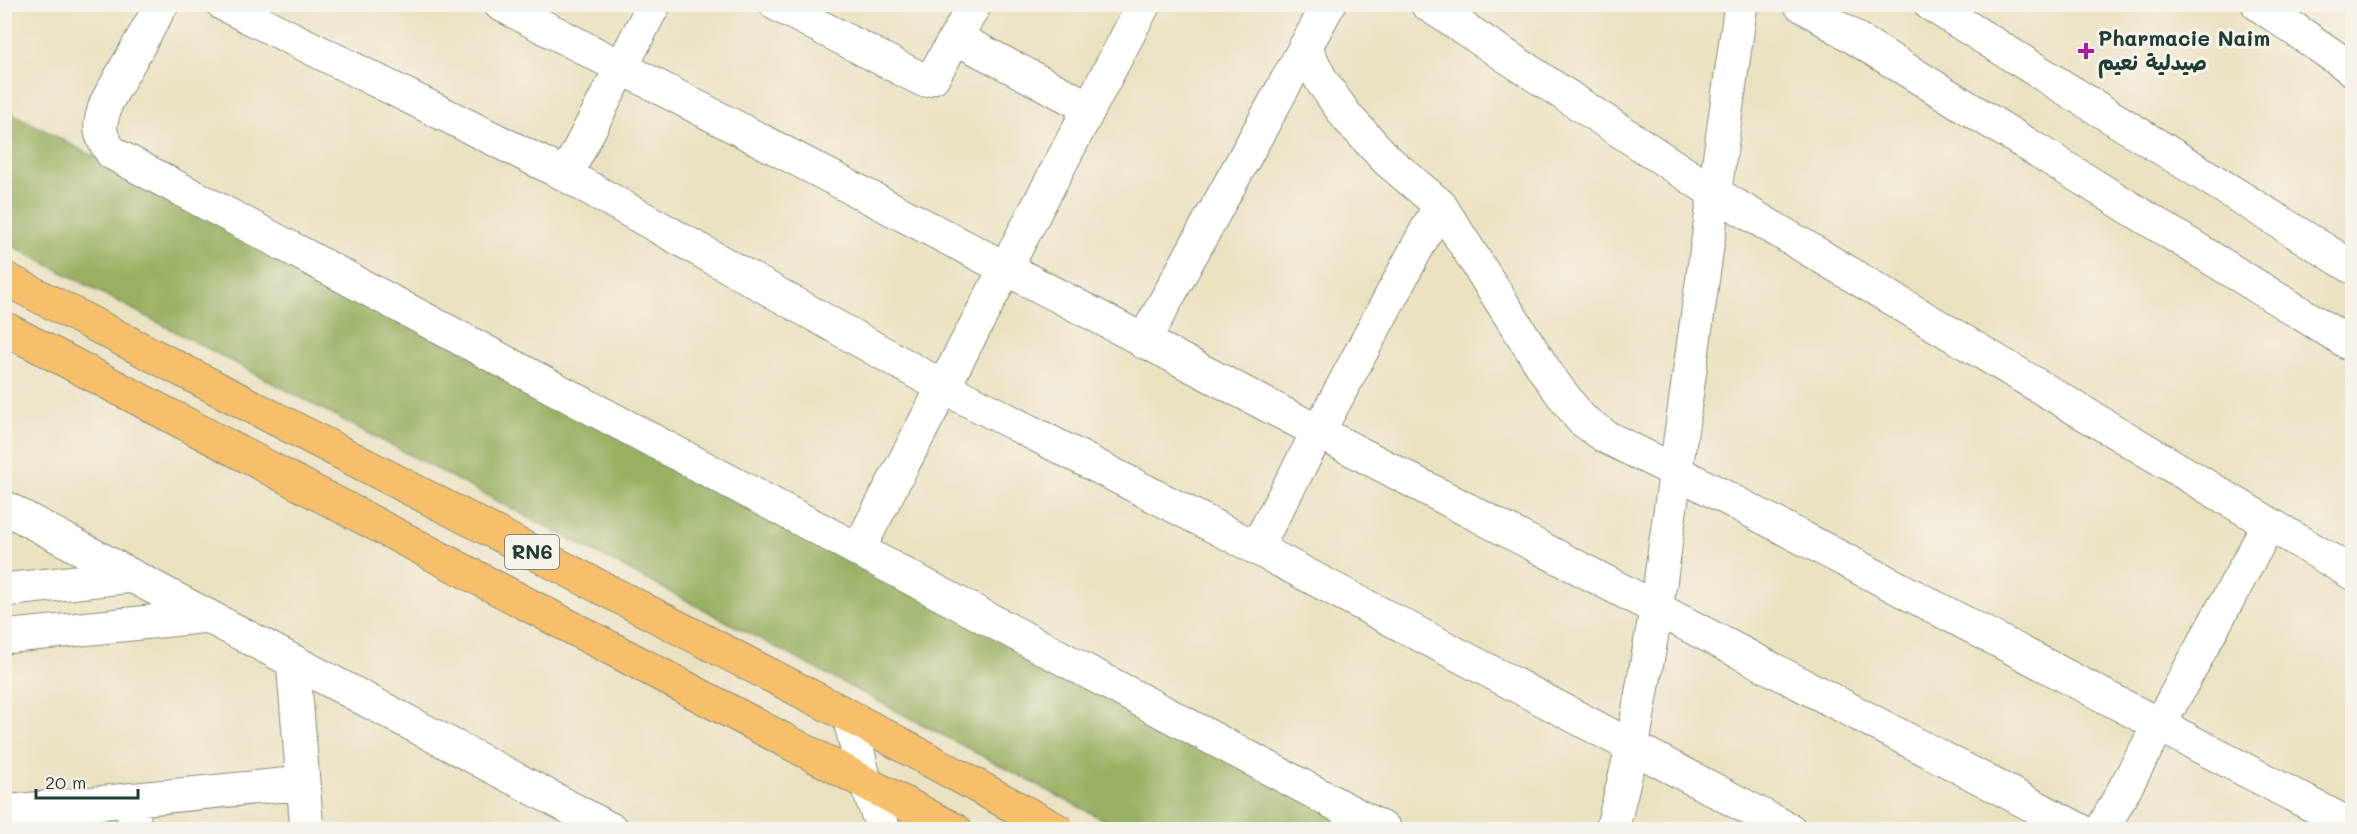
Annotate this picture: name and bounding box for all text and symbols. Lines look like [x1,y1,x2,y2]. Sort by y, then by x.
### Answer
place label: Pharmacie Naim صيدلية نعيم [2098,24,2270,79]
marker: Pharmacie Naim صيدلية نعيم [2079,44,2093,58]
road number: RN6 [505,535,559,569]
scale bar [36,762,138,800]
text: 20 m [45,770,86,794]

